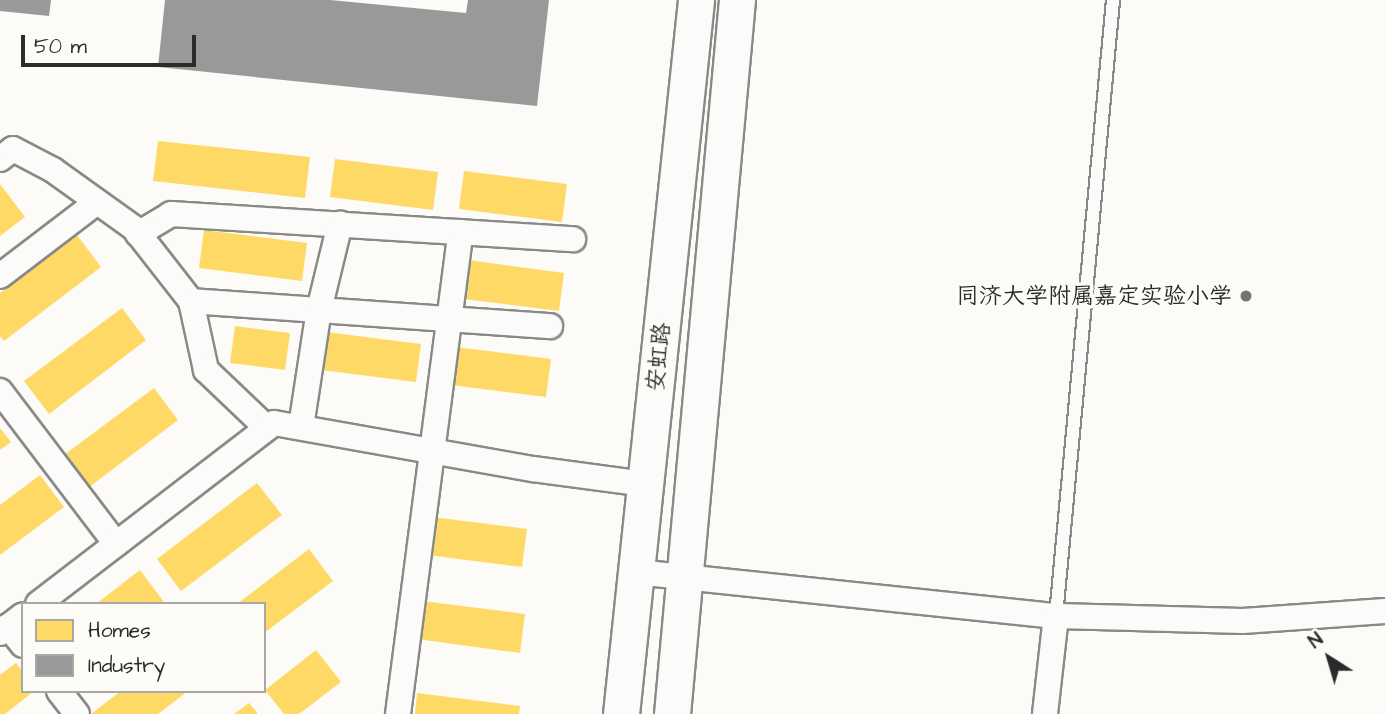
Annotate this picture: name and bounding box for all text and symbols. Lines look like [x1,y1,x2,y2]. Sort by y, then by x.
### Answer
scale bar [24,21,200,65]
text: 50 m [34,32,87,61]
place label: 同济大学附属嘉定实验小学 [956,282,1232,310]
marker: 同济大学附属嘉定实验小学 [1238,288,1254,304]
street label: 安虹路 [642,321,676,393]
legend [21,602,266,693]
text: Homes [88,616,151,645]
north arrow [1294,623,1364,693]
text: N [1303,626,1329,655]
text: Industry [88,651,165,680]

